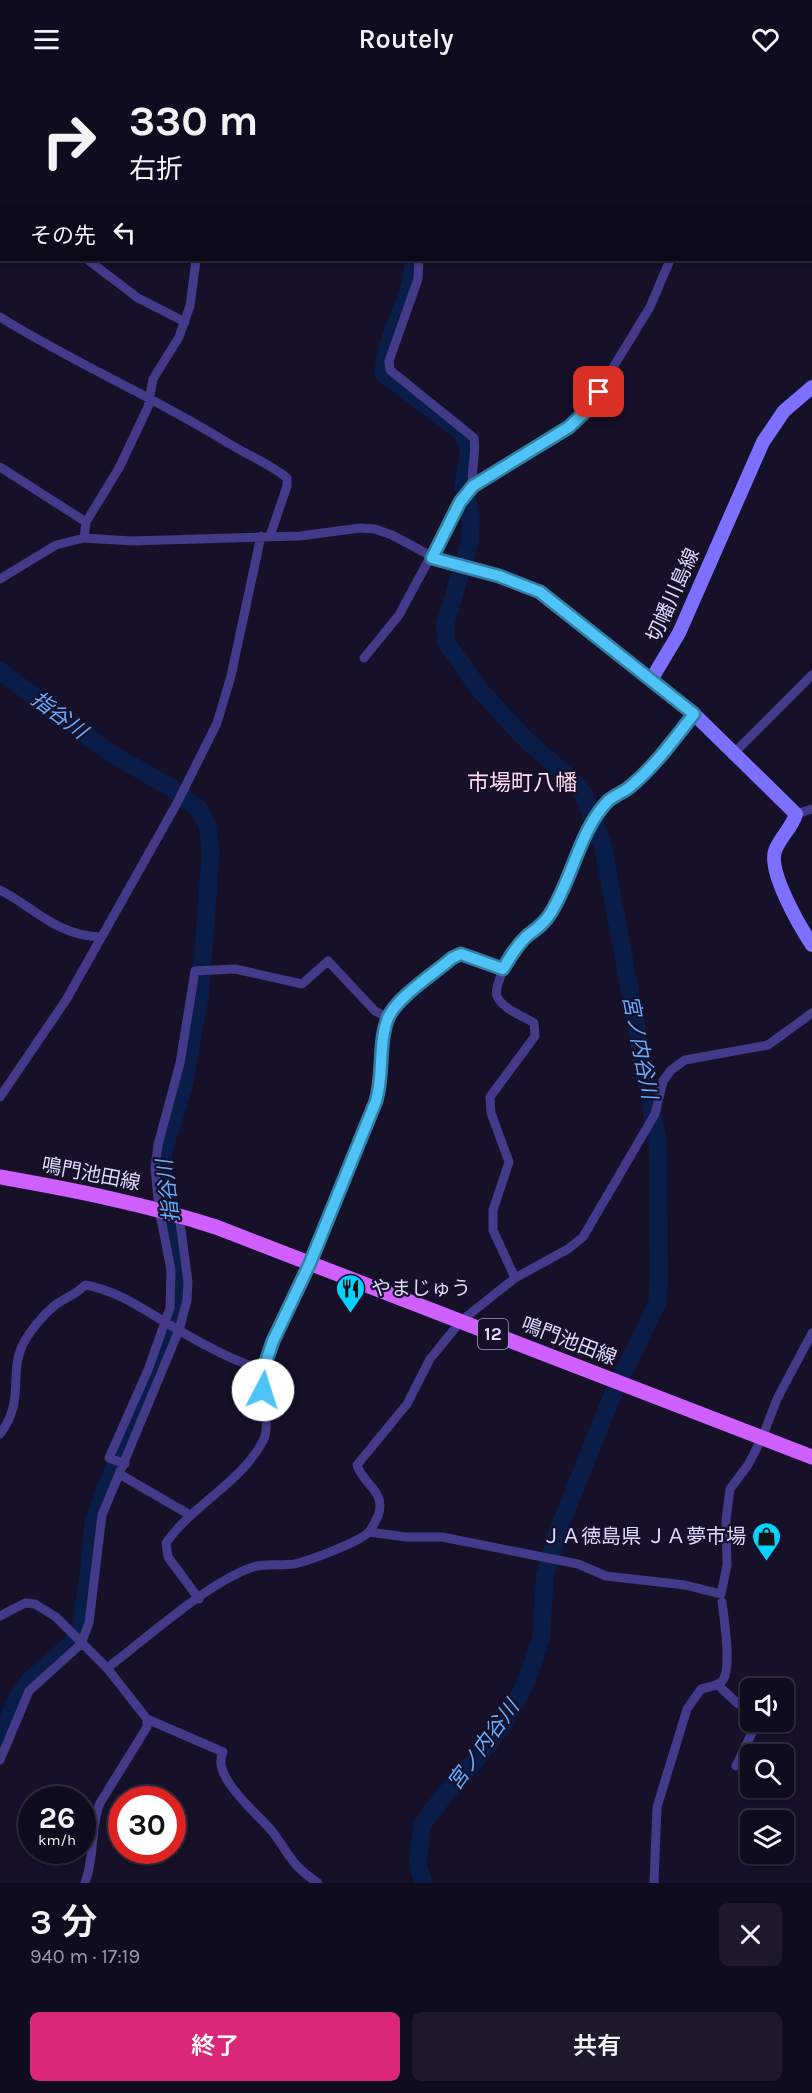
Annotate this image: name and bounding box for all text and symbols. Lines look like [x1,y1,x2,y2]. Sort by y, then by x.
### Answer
icon: menu [30,23,63,56]
text: Routely [358,23,454,55]
icon: heart [749,23,782,56]
text: 330 m [129,96,258,146]
icon: right [30,102,108,180]
text: 右折 [129,153,183,185]
icon: left [108,216,141,249]
text: その先 [30,223,96,249]
pin [573,366,624,417]
icon: arrive [582,375,615,408]
street label: 切幡川島線 [642,545,704,645]
water label: 指谷川 [27,686,93,745]
district label: 市場町八幡 [467,770,577,796]
water label: 宮ノ内谷川 [618,993,662,1103]
street label: 鳴門池田線 [40,1153,142,1195]
water label: 指谷川 [152,1156,184,1224]
restaurant icon: やまじゅう [334,1272,366,1314]
place label: やまじゅう [371,1277,471,1300]
street label: 鳴門池田線 [518,1312,620,1370]
road number: 12 [478,1319,508,1349]
position arrow [231,1358,295,1422]
shop icon: ＪＡ徳島県 ＪＡ夢市場 [751,1520,783,1562]
place label: ＪＡ徳島県 ＪＡ夢市場 [541,1525,746,1548]
map controls [740,1678,794,1864]
button: sound [740,1678,794,1732]
water label: 宮ノ内谷川 [442,1694,525,1795]
button: search [740,1744,794,1798]
speed limit sign: 30 [108,1786,186,1864]
text: 26 [39,1800,75,1836]
button: layers [740,1810,794,1864]
text: km/h [38,1831,76,1849]
text: 3 分 [30,1901,97,1943]
button: close [719,1903,782,1966]
text: 940 m · 17:19 [30,1945,140,1968]
button: 終了 [30,2012,400,2081]
button: 共有 [412,2012,782,2081]

